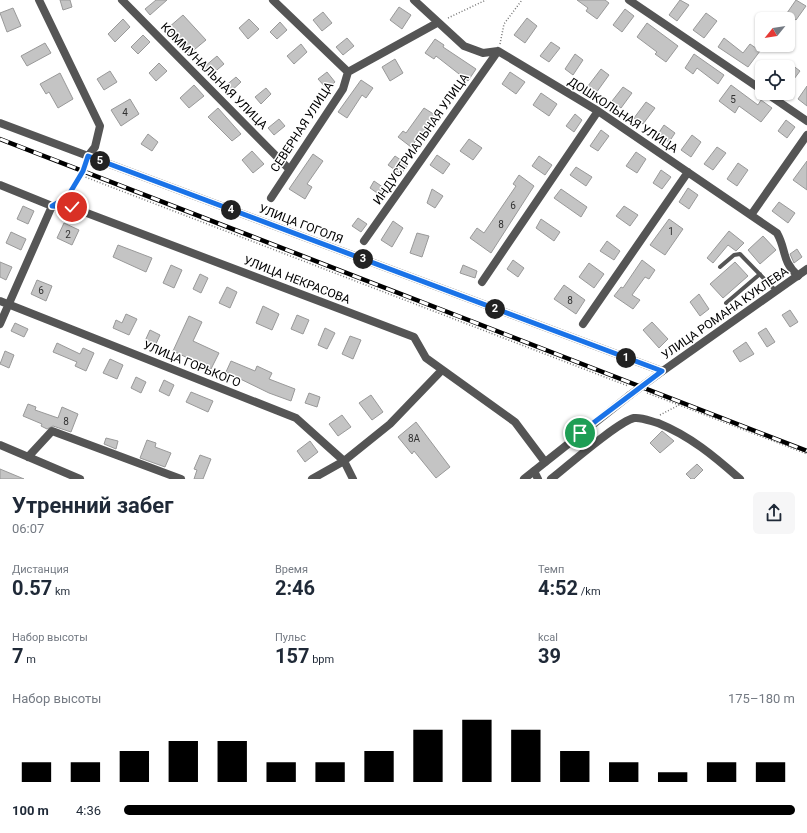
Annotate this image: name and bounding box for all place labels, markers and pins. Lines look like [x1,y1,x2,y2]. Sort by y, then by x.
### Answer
pin: 5 [90,151,110,171]
pin [55,190,89,224]
pin: 4 [221,200,241,220]
pin: 3 [353,249,373,269]
pin: 2 [485,299,505,319]
pin: 1 [616,348,636,368]
pin [563,416,597,450]

